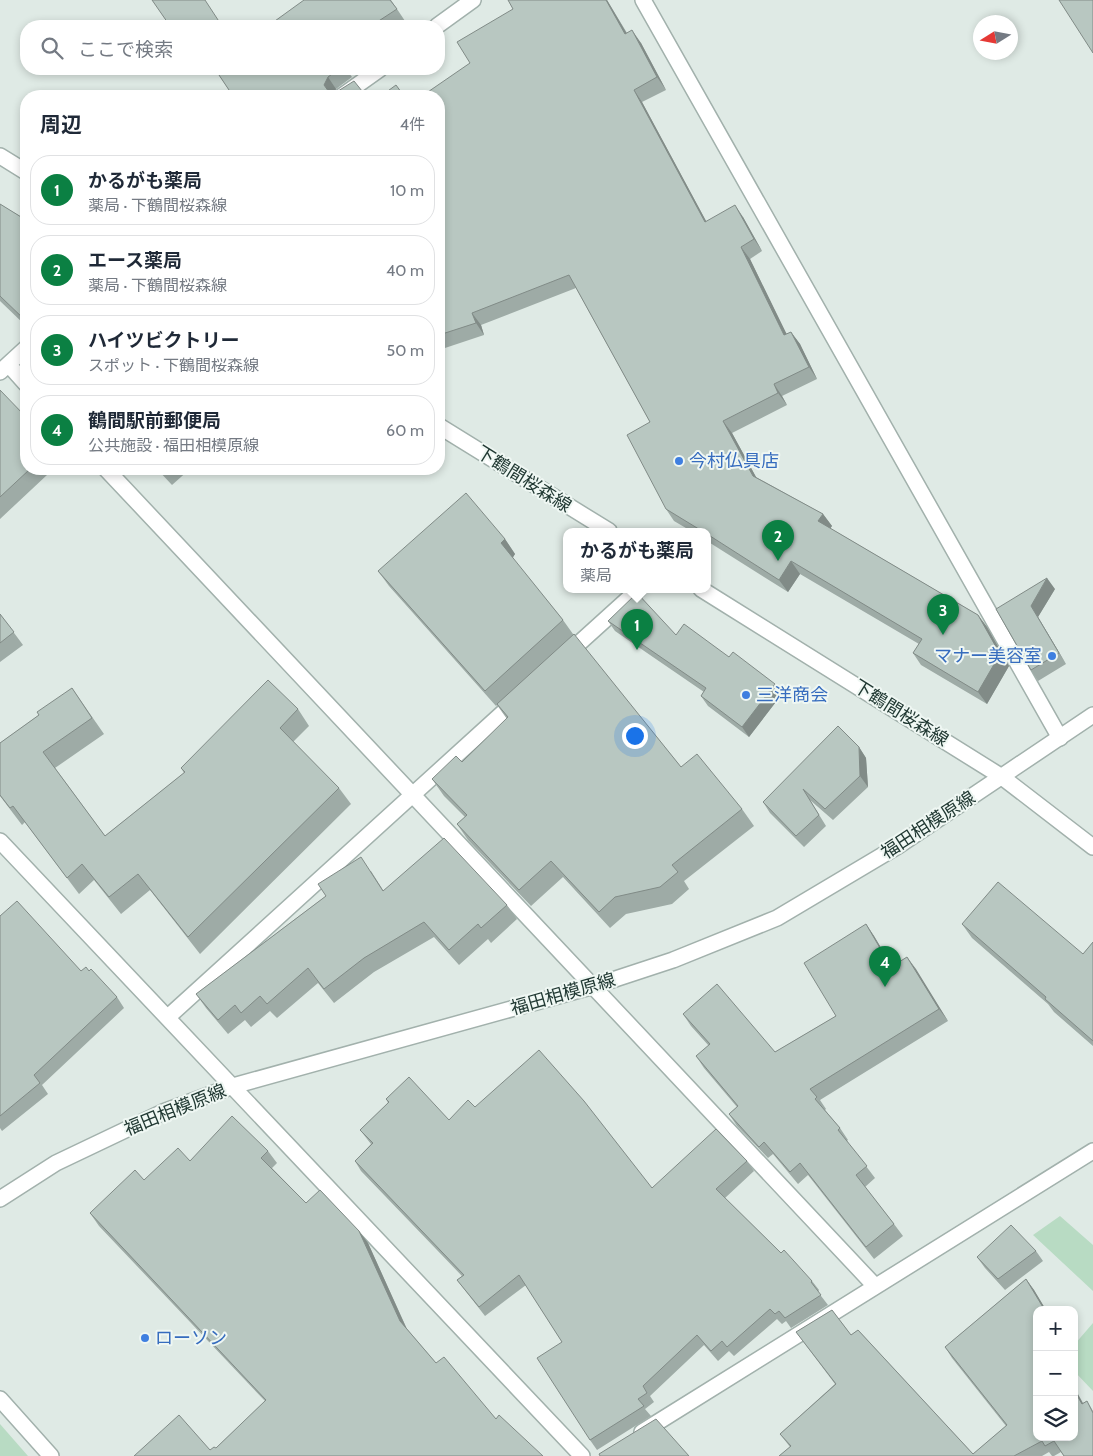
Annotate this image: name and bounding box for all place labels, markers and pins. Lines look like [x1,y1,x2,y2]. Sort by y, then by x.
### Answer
place label: 今村仏具店 [689,450,779,472]
marker: 今村仏具店 [673,455,685,467]
pin: 2 [762,520,794,561]
pin: 3 [927,594,959,635]
pin: 1 [621,609,653,650]
place label: マナー美容室 [934,645,1042,667]
marker: マナー美容室 [1046,650,1058,662]
place label: 三洋商会 [756,684,828,706]
marker: 三洋商会 [740,689,752,701]
pin: 4 [869,946,901,987]
place label: ローソン [155,1327,227,1349]
marker: ローソン [139,1332,151,1344]

